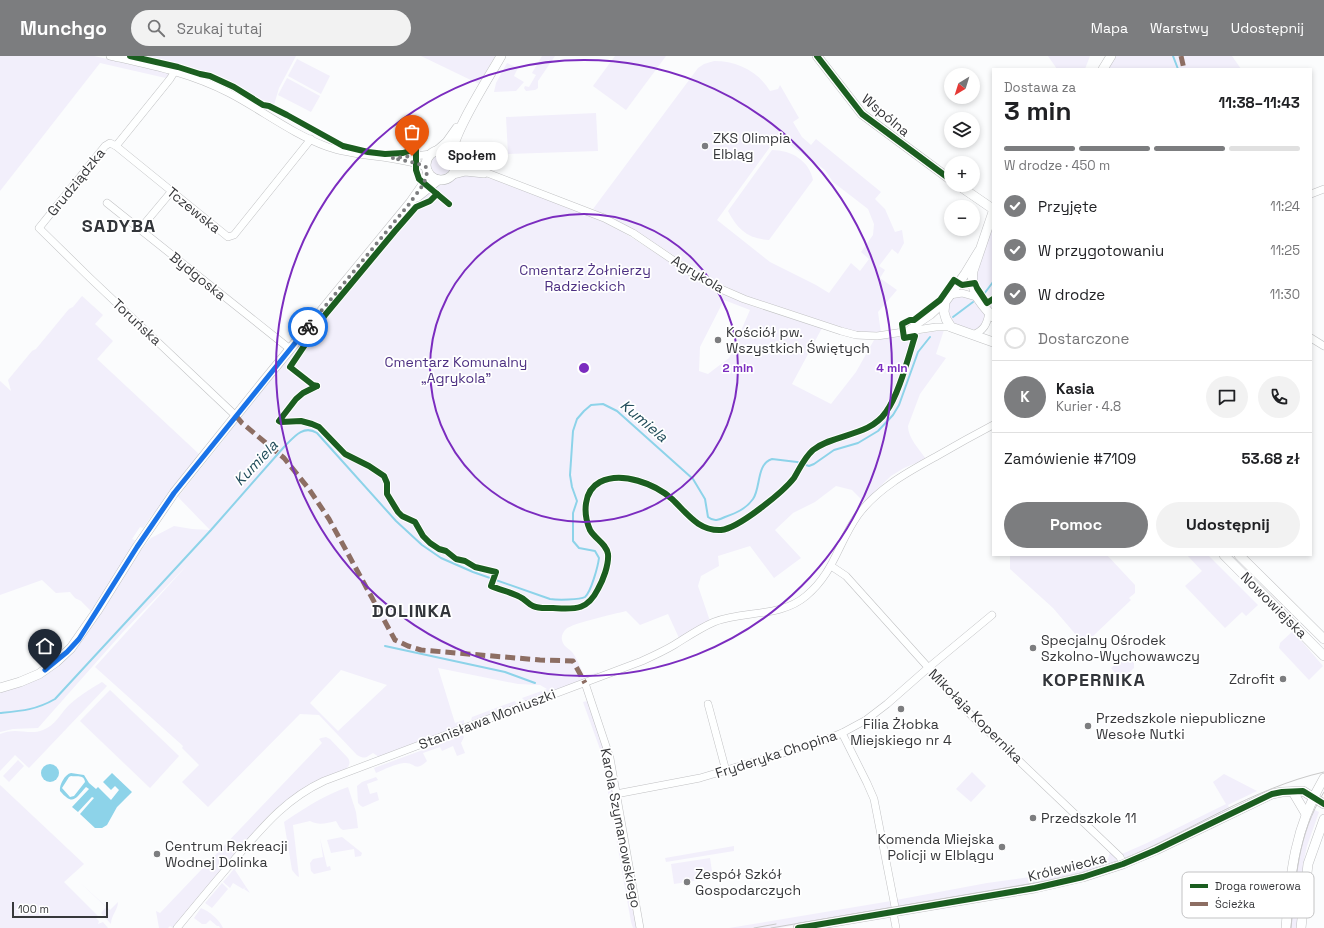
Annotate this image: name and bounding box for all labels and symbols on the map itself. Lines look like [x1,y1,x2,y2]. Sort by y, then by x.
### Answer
north arrow [944,68,980,104]
street label: Wspólna [858,90,914,140]
pin [395,115,429,156]
place label: ZKS Olimpia Elbląg [713,129,791,163]
marker: ZKS Olimpia Elbląg [700,141,710,151]
callout: Społem [436,142,508,170]
street label: Grudziądzka [43,144,109,220]
street label: Tczewska [163,183,225,237]
district label: SADYBA [82,214,156,237]
street label: Bydgoska [166,248,230,304]
street label: Agrykola [668,251,728,297]
park label: Cmentarz Żołnierzy Radzieckich [519,261,651,295]
street label: Toruńska [109,295,165,349]
courier [288,307,328,347]
place label: Kościół pw. Wszystkich Świętych [726,323,870,357]
marker: Kościół pw. Wszystkich Świętych [713,335,723,345]
park label: Cmentarz Komunalny „Agrykola” [385,353,527,387]
text: 2 min [722,360,754,376]
text: 4 min [876,360,908,376]
centre of rings [577,361,591,375]
water label: Kumiela [617,395,672,446]
water label: Kumiela [230,435,282,490]
street label: Nowowiejska [1237,568,1311,642]
district label: DOLINKA [372,599,452,622]
pin [28,629,62,670]
place label: Specjalny Ośrodek Szkolno-Wychowawczy [1041,631,1200,665]
marker: Specjalny Ośrodek Szkolno-Wychowawczy [1028,643,1038,653]
street label: Mikołaja Kopernika [925,665,1027,767]
district label: KOPERNIKA [1042,668,1146,691]
place label: Zdrofit [1229,670,1275,688]
marker: Zdrofit [1278,674,1288,684]
street label: Stanisława Moniuszki [416,685,558,753]
marker: Filia Żłobka Miejskiego nr 4 [896,704,906,714]
place label: Przedszkole niepubliczne Wesołe Nutki [1096,709,1266,743]
place label: Filia Żłobka Miejskiego nr 4 [850,715,952,749]
marker: Przedszkole niepubliczne Wesołe Nutki [1083,721,1093,731]
street label: Fryderyka Chopina [713,726,839,782]
street label: Karola Szymanowskiego [597,747,645,909]
place label: Przedszkole 11 [1041,809,1137,827]
marker: Przedszkole 11 [1028,813,1038,823]
place label: Komenda Miejska Policji w Elblągu [877,830,994,864]
place label: Centrum Rekreacji Wodnej Dolinka [165,837,288,871]
marker: Komenda Miejska Policji w Elblągu [997,842,1007,852]
marker: Centrum Rekreacji Wodnej Dolinka [152,849,162,859]
street label: Królewiecka [1026,849,1108,885]
place label: Zespół Szkół Gospodarczych [695,865,801,899]
legend [1182,872,1314,918]
marker: Zespół Szkół Gospodarczych [682,877,692,887]
text: Droga rowerowa [1215,879,1301,893]
text: Ścieżka [1215,896,1256,911]
scale bar [12,900,108,919]

